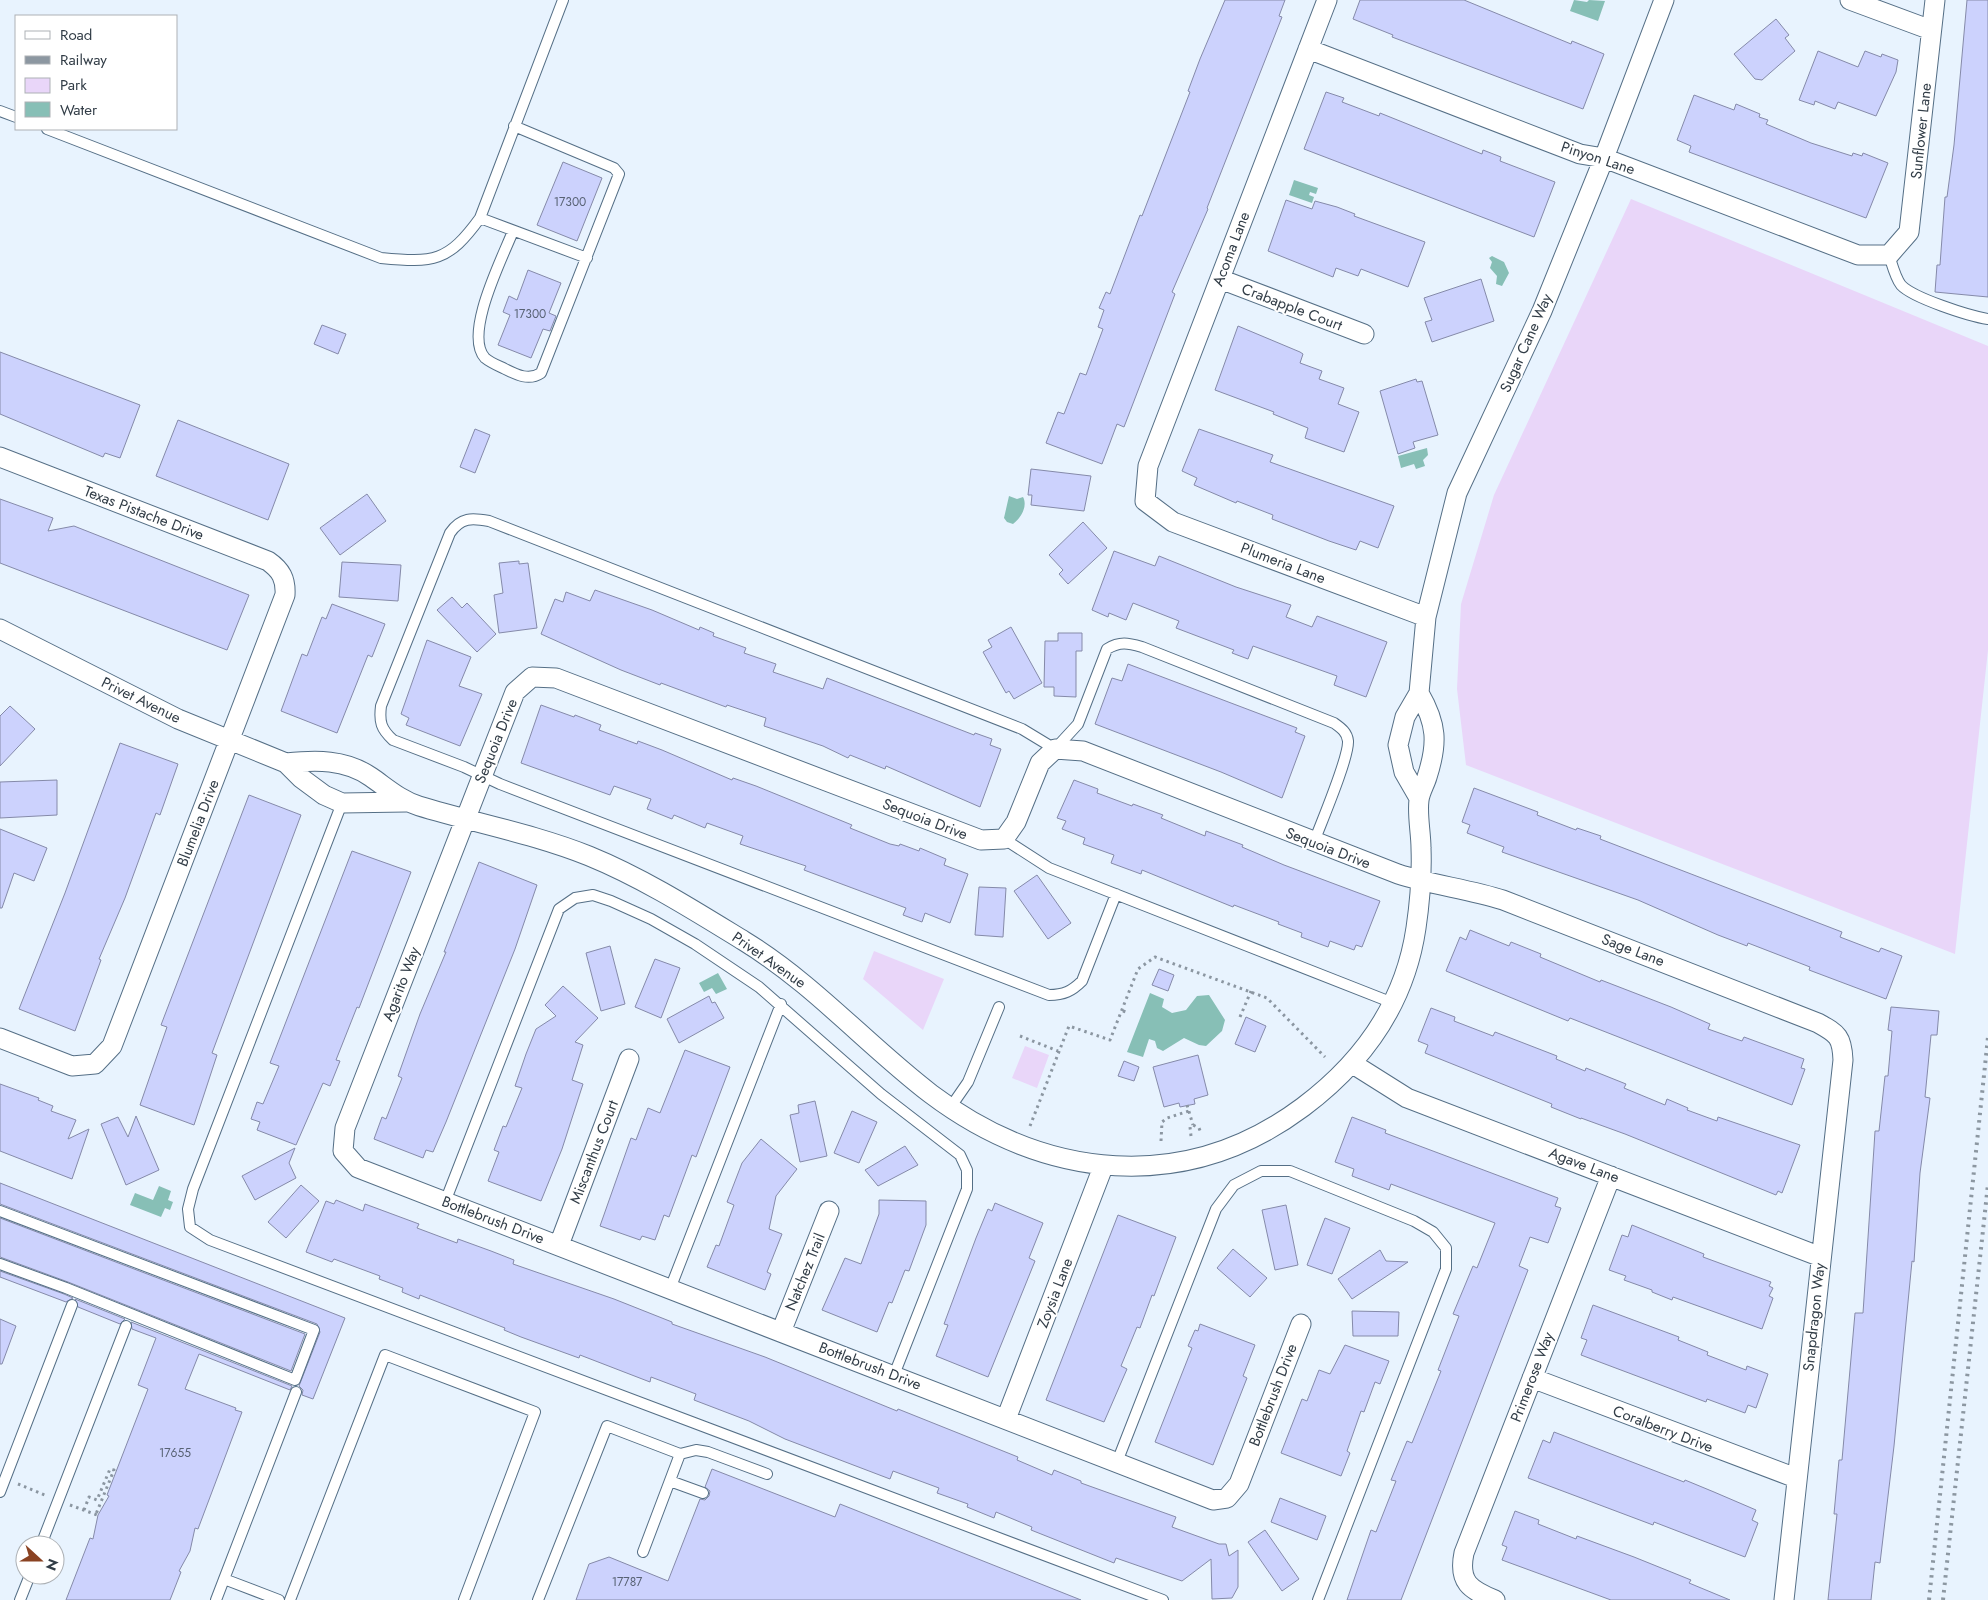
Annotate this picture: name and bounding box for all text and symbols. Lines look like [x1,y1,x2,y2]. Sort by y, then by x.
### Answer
legend [15,15,178,130]
text: Road [60,24,92,46]
text: Railway [60,49,107,71]
text: Park [60,74,87,96]
street label: Sunflower Lane [1905,82,1937,180]
text: Water [60,99,98,121]
street label: Pinyon Lane [1558,136,1638,180]
house number: 17300 [554,193,586,211]
street label: Acoma Lane [1207,208,1255,289]
street label: Crabapple Court [1238,278,1346,336]
street label: Sugar Cane Way [1494,290,1558,396]
house number: 17300 [514,305,546,323]
street label: Texas Pistache Drive [81,480,207,546]
street label: Plumeria Lane [1237,537,1329,589]
street label: Privet Avenue [98,671,185,729]
street label: Sequoia Drive [469,695,523,787]
street label: Blumelia Drive [171,776,225,870]
street label: Sequoia Drive [879,793,971,845]
street label: Sequoia Drive [1282,822,1374,874]
street label: Privet Avenue [728,926,811,994]
street label: Sage Lane [1598,928,1668,972]
street label: Agarito Way [377,943,425,1024]
street label: Miscanthus Court [564,1097,624,1207]
street label: Agave Lane [1546,1142,1623,1189]
street label: Bottlebrush Drive [439,1190,548,1250]
street label: Natchez Trail [779,1230,831,1314]
street label: Zoysia Lane [1032,1254,1079,1331]
street label: Snapdragon Way [1797,1261,1831,1372]
street label: Primerose Way [1505,1328,1559,1425]
street label: Bottlebrush Drive [816,1336,925,1396]
street label: Bottlebrush Drive [1243,1340,1303,1449]
street label: Coralberry Drive [1610,1400,1717,1458]
house number: 17655 [159,1444,191,1462]
north arrow [15,1535,65,1585]
text: N [41,1556,63,1573]
house number: 17787 [612,1573,643,1591]

